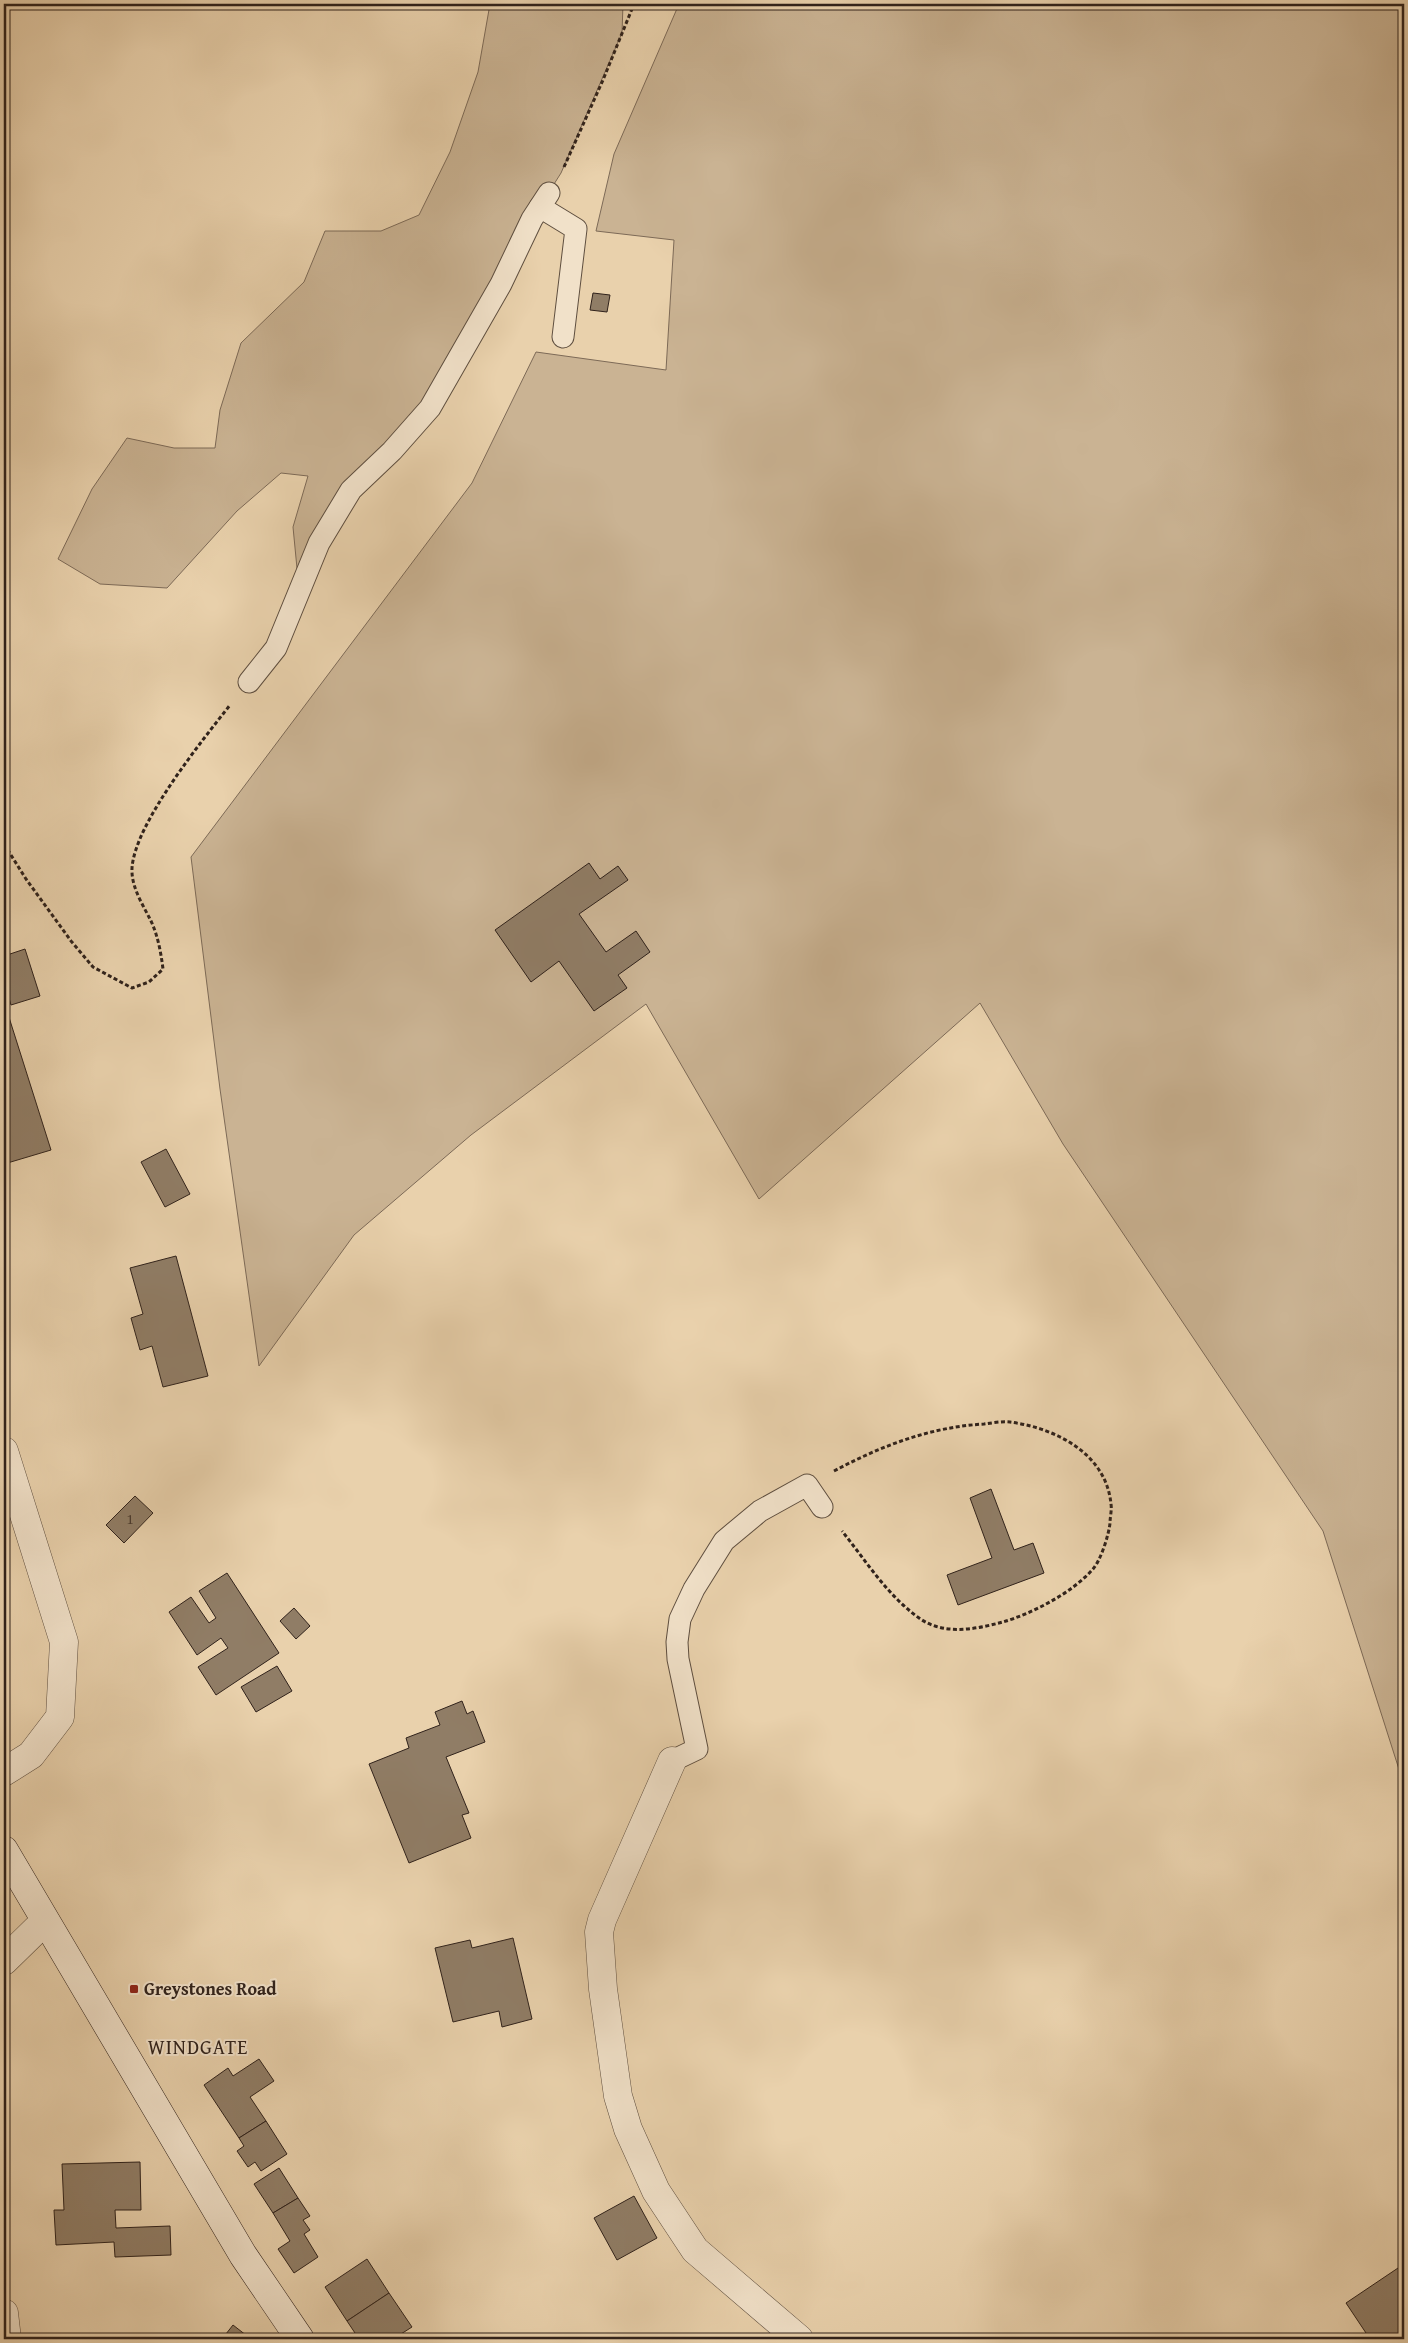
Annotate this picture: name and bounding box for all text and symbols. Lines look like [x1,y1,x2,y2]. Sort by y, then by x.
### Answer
house number: 1 [126,1508,134,1529]
place label: Greystones Road [144,1975,277,2002]
marker: Greystones Road [128,1983,140,1995]
district label: WINDGATE [148,2032,248,2061]

